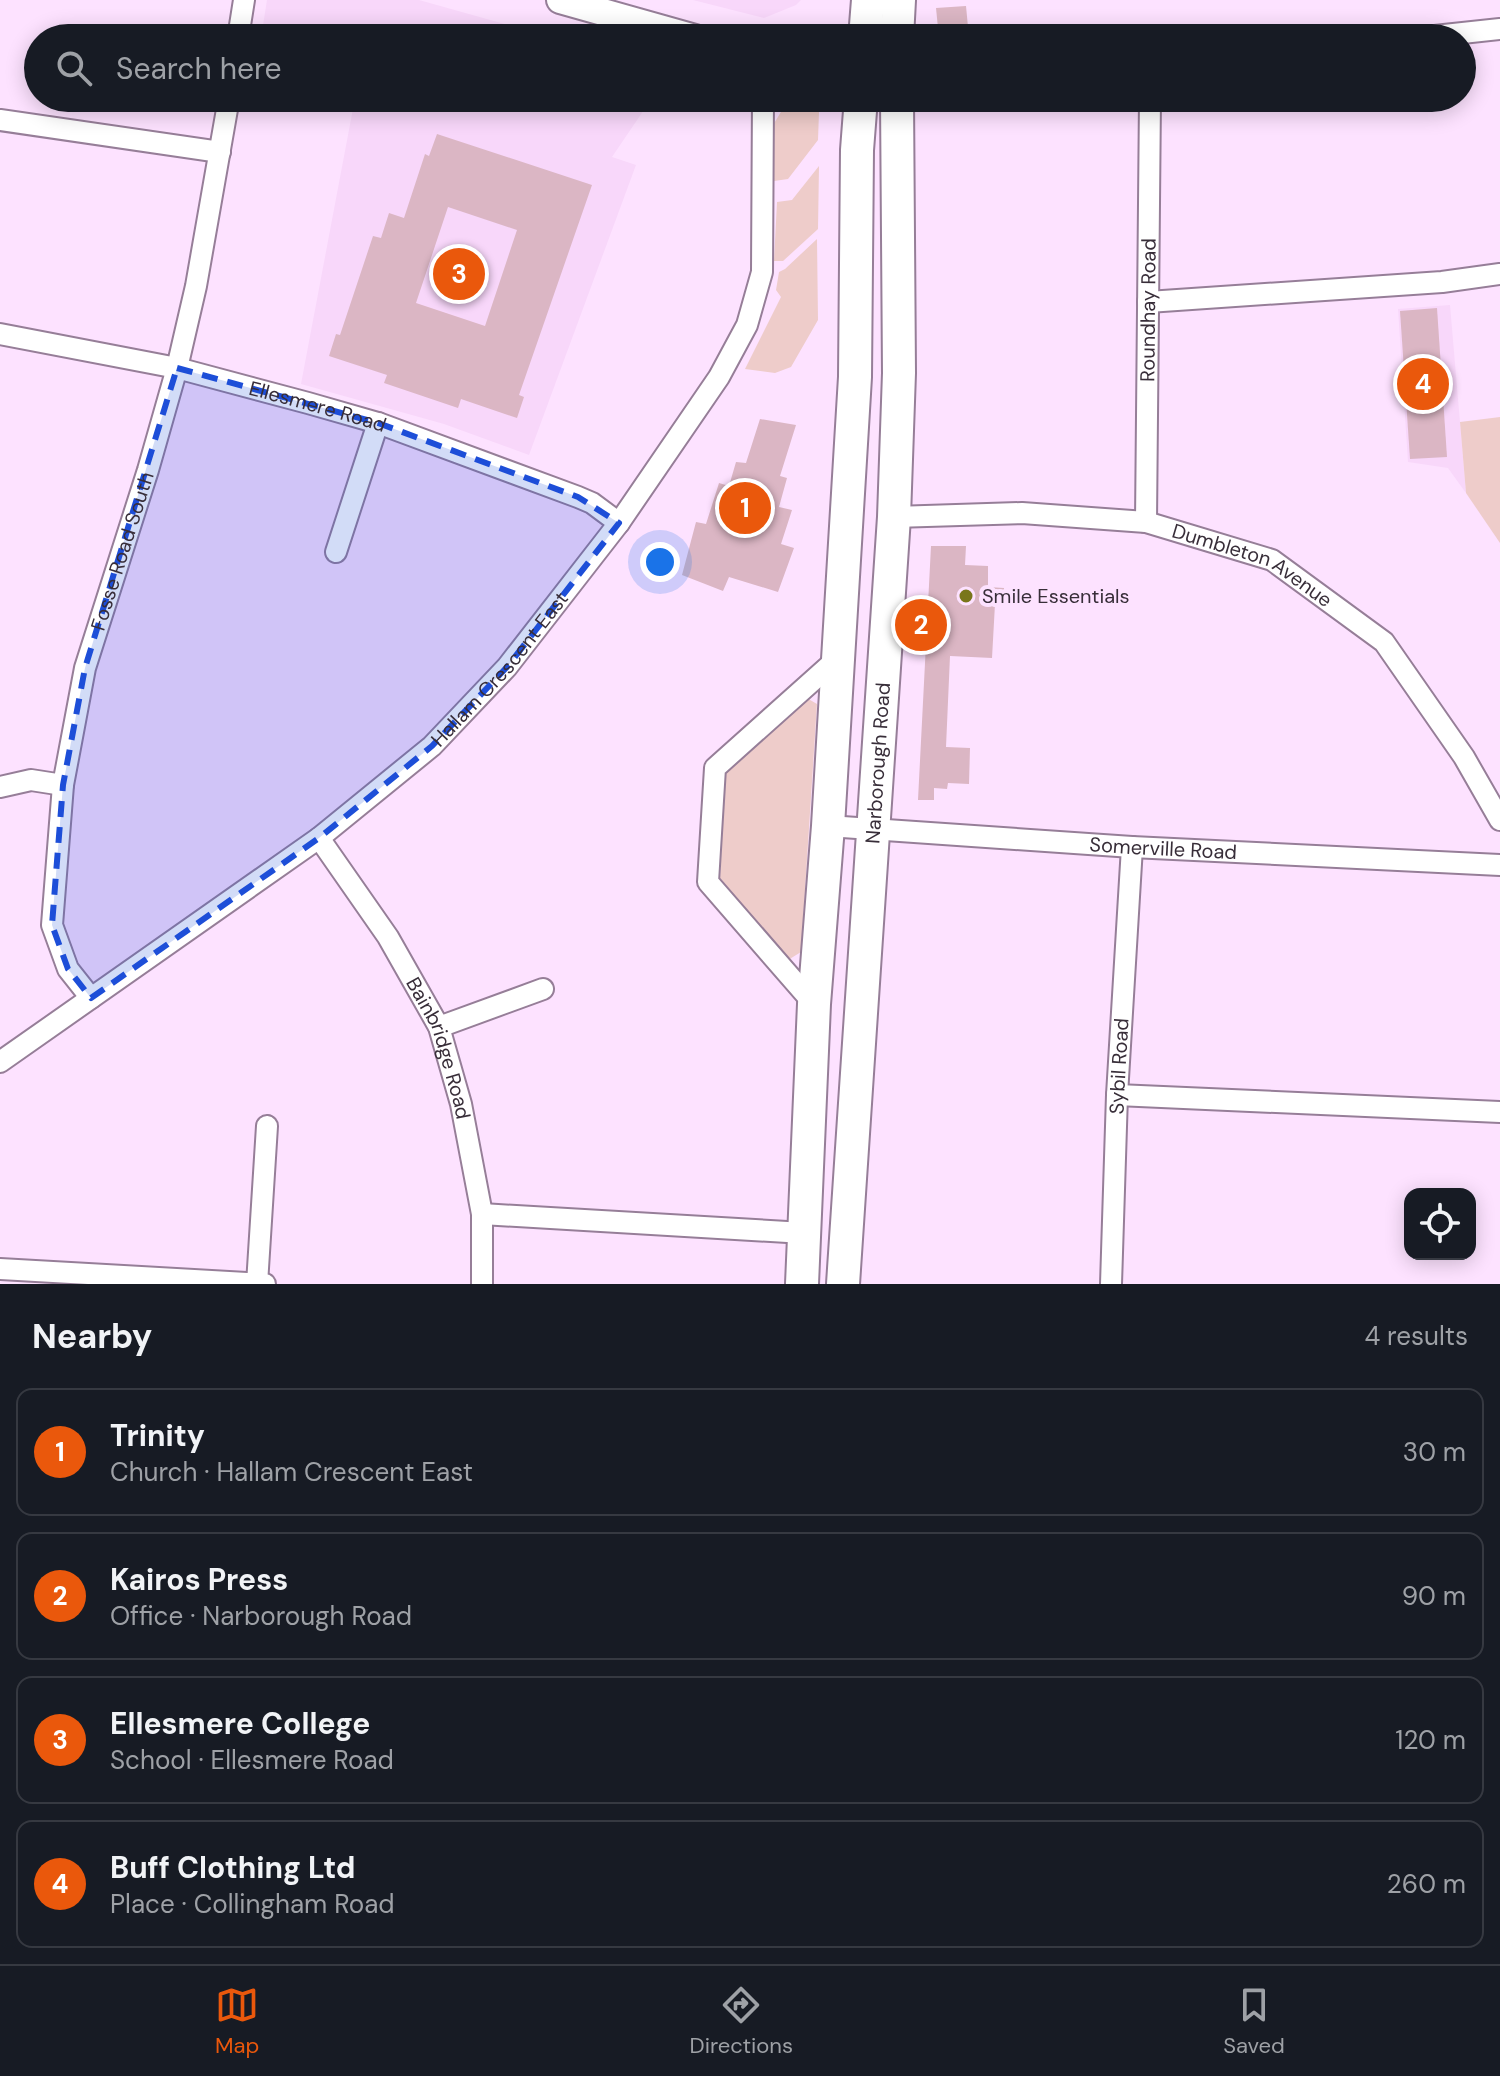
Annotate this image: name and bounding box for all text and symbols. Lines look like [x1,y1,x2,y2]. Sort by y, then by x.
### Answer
search box [24,24,1476,112]
icon: search [52,46,96,90]
text: Search here [116,49,282,88]
street label: Roundhay Road [1134,238,1162,382]
pin: 3 [433,244,485,304]
pin: 4 [1397,354,1449,414]
street label: Ellesmere Road [246,375,390,438]
street label: Fosse Road South [85,468,160,634]
pin: 1 [719,478,771,538]
street label: Dumbleton Avenue [1169,518,1338,613]
your location [640,542,680,582]
place label: Smile Essentials [982,583,1130,609]
street label: Hallam Crescent East [425,586,574,752]
marker: Smile Essentials [957,587,975,605]
pin: 2 [895,595,947,655]
street label: Narborough Road [859,682,896,845]
street label: Somerville Road [1089,831,1238,865]
street label: Bainbridge Road [400,972,477,1121]
street label: Sybil Road [1103,1017,1135,1115]
map controls [1404,1188,1476,1260]
button: locate [1404,1188,1476,1260]
text: Nearby [32,1314,152,1359]
text: 4 results [1364,1319,1468,1353]
text: Trinity [110,1416,205,1455]
text: 1 [55,1435,65,1469]
text: 30 m [1403,1435,1466,1469]
text: Church · Hallam Crescent East [110,1455,473,1489]
text: Kairos Press [110,1560,288,1599]
text: 2 [52,1579,68,1613]
text: 90 m [1402,1579,1466,1613]
text: Office · Narborough Road [110,1599,412,1633]
text: Ellesmere College [110,1704,370,1743]
text: 3 [52,1723,68,1757]
text: 120 m [1395,1723,1466,1757]
text: School · Ellesmere Road [110,1743,394,1777]
text: Buff Clothing Ltd [110,1848,355,1887]
text: 4 [52,1867,68,1901]
text: 260 m [1387,1867,1466,1901]
text: Place · Collingham Road [110,1887,395,1921]
tab: Map [215,1983,259,2060]
tab: Directions [690,1983,793,2060]
tab: Saved [1223,1983,1285,2060]

